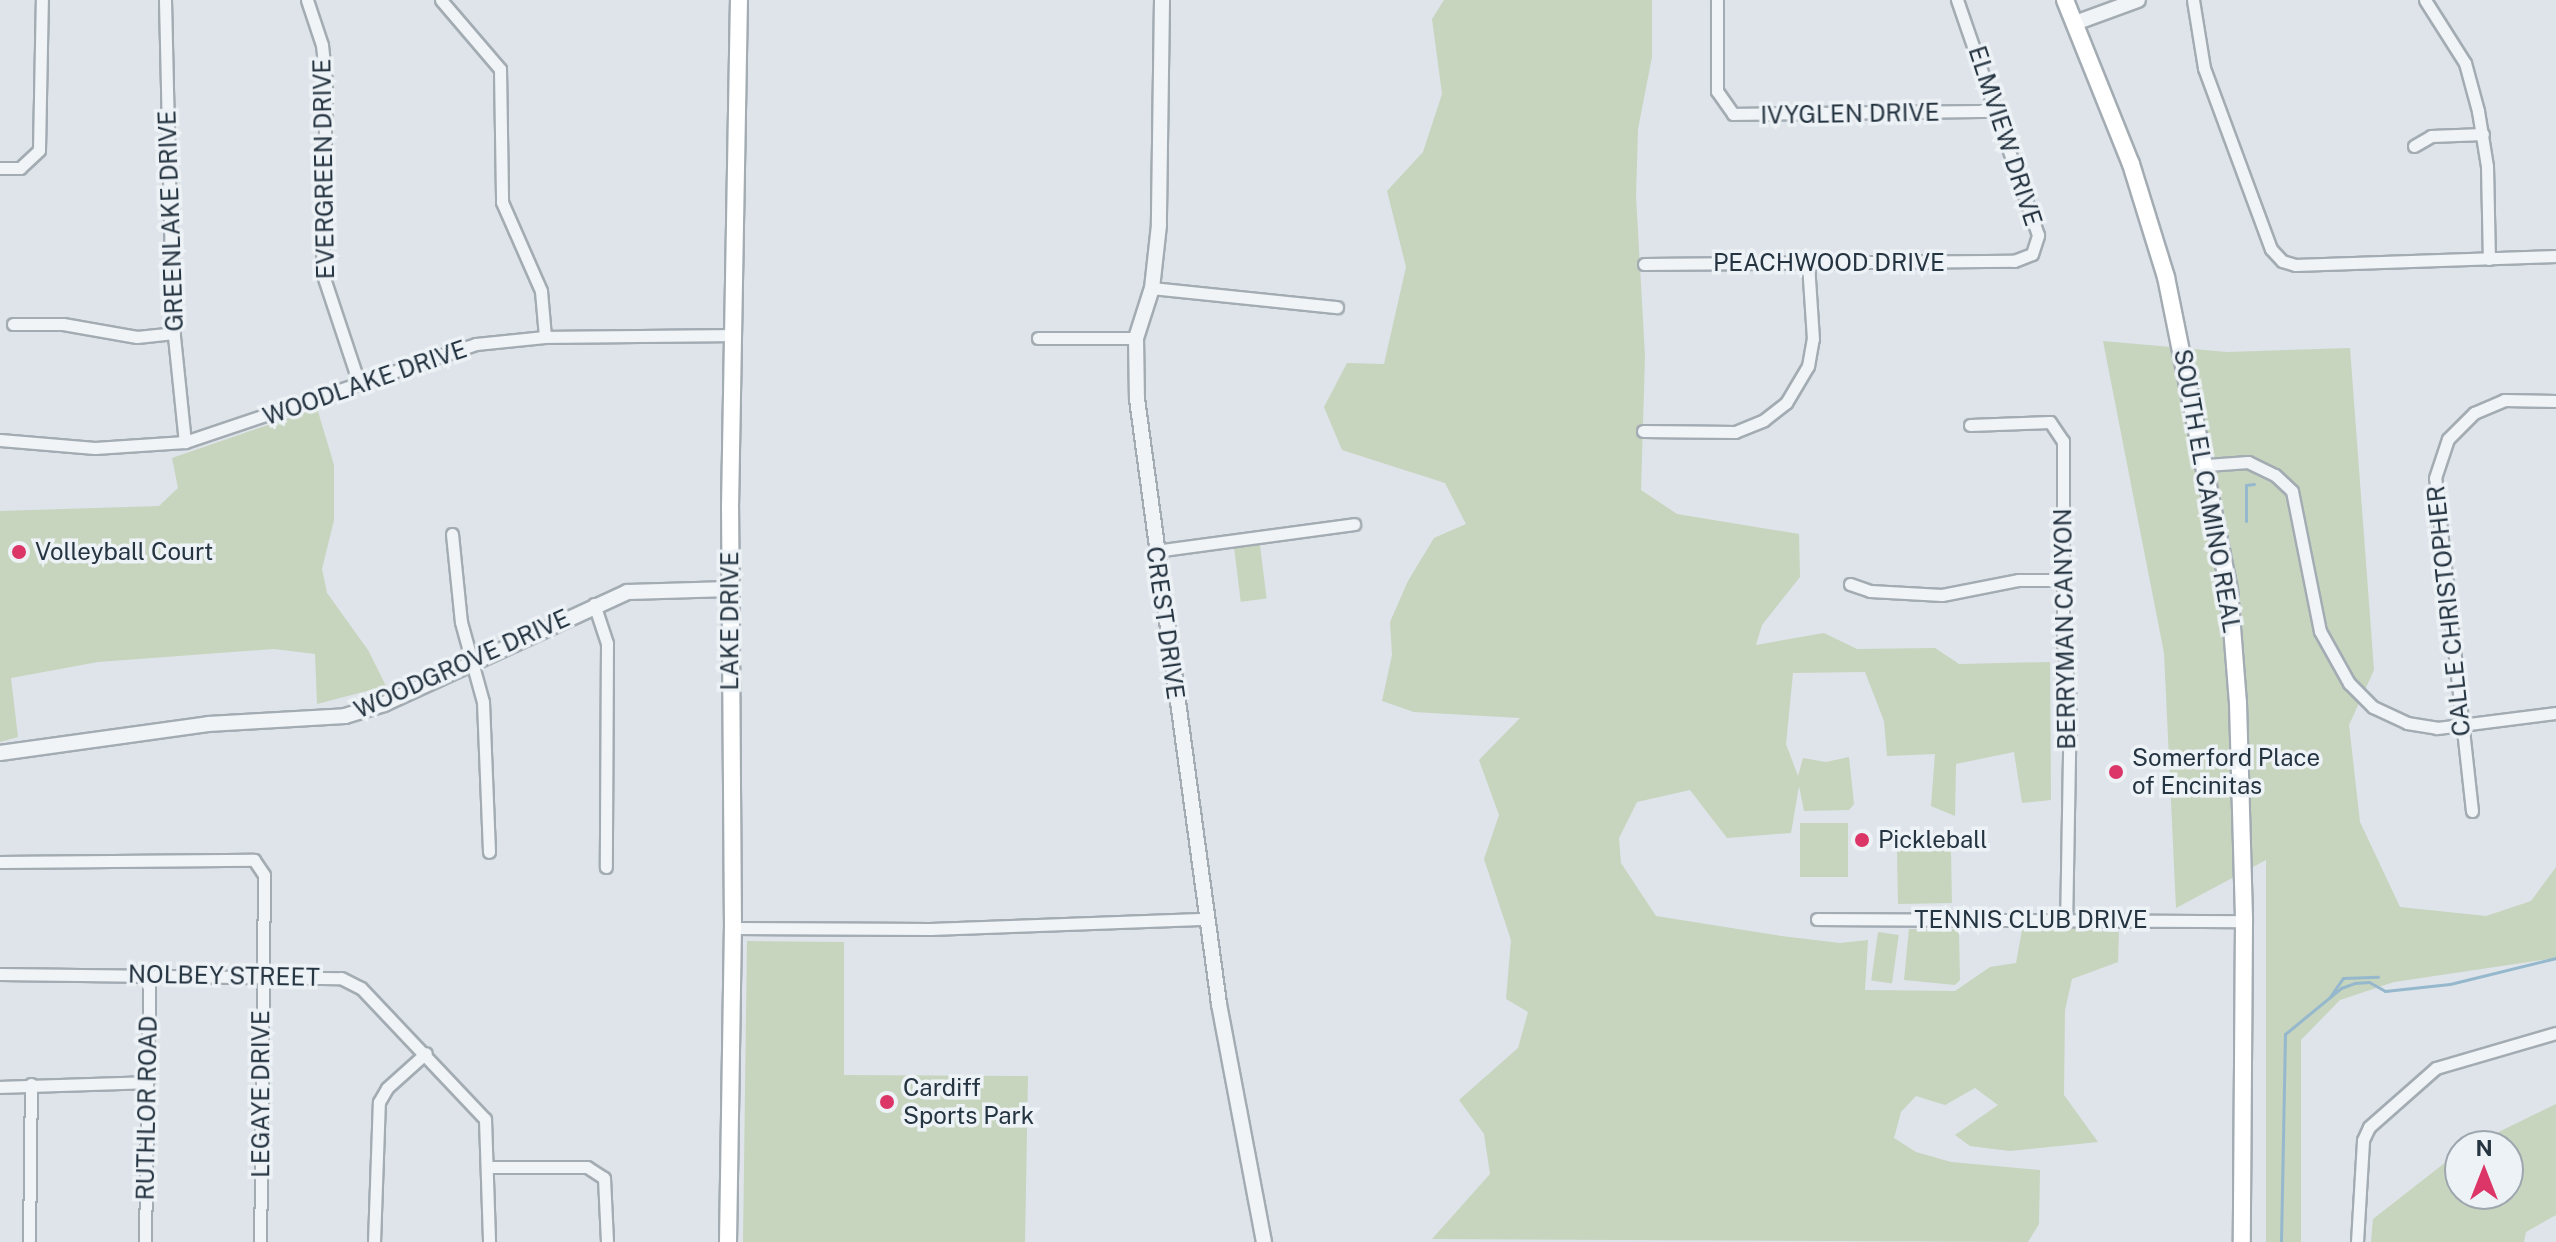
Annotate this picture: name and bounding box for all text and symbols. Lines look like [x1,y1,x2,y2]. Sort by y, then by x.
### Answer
street label: ELMVIEW DRIVE [1962,42,2048,230]
street label: EVERGREEN DRIVE [308,58,340,280]
street label: IVYGLEN DRIVE [1760,98,1940,130]
street label: GREENLAKE DRIVE [153,110,189,332]
street label: PEACHWOOD DRIVE [1713,249,1945,277]
street label: WOODLAKE DRIVE [259,335,471,431]
street label: SOUTH EL CAMINO REAL [2168,347,2246,635]
street label: CALLE CHRISTOPHER [2422,484,2476,738]
street label: BERRYMAN CANYON [2048,508,2082,750]
place label: Volleyball Court [35,538,213,566]
marker: Volleyball Court [10,543,28,561]
street label: CREST DRIVE [1140,545,1190,701]
street label: LAKE DRIVE [716,551,744,691]
street label: WOODGROVE DRIVE [350,604,574,724]
place label: Somerford Place of Encinitas [2132,744,2320,800]
marker: Somerford Place of Encinitas [2107,763,2125,781]
place label: Pickleball [1878,826,1987,854]
marker: Pickleball [1853,831,1871,849]
street label: TENNIS CLUB DRIVE [1914,906,2148,934]
street label: NOLBEY STREET [128,960,320,992]
street label: LEGAYE DRIVE [247,1010,275,1178]
street label: RUTHLOR ROAD [131,1015,163,1201]
place label: Cardiff Sports Park [903,1074,1034,1130]
marker: Cardiff Sports Park [878,1093,896,1111]
north arrow [2444,1130,2524,1210]
text: N [2475,1135,2493,1161]

